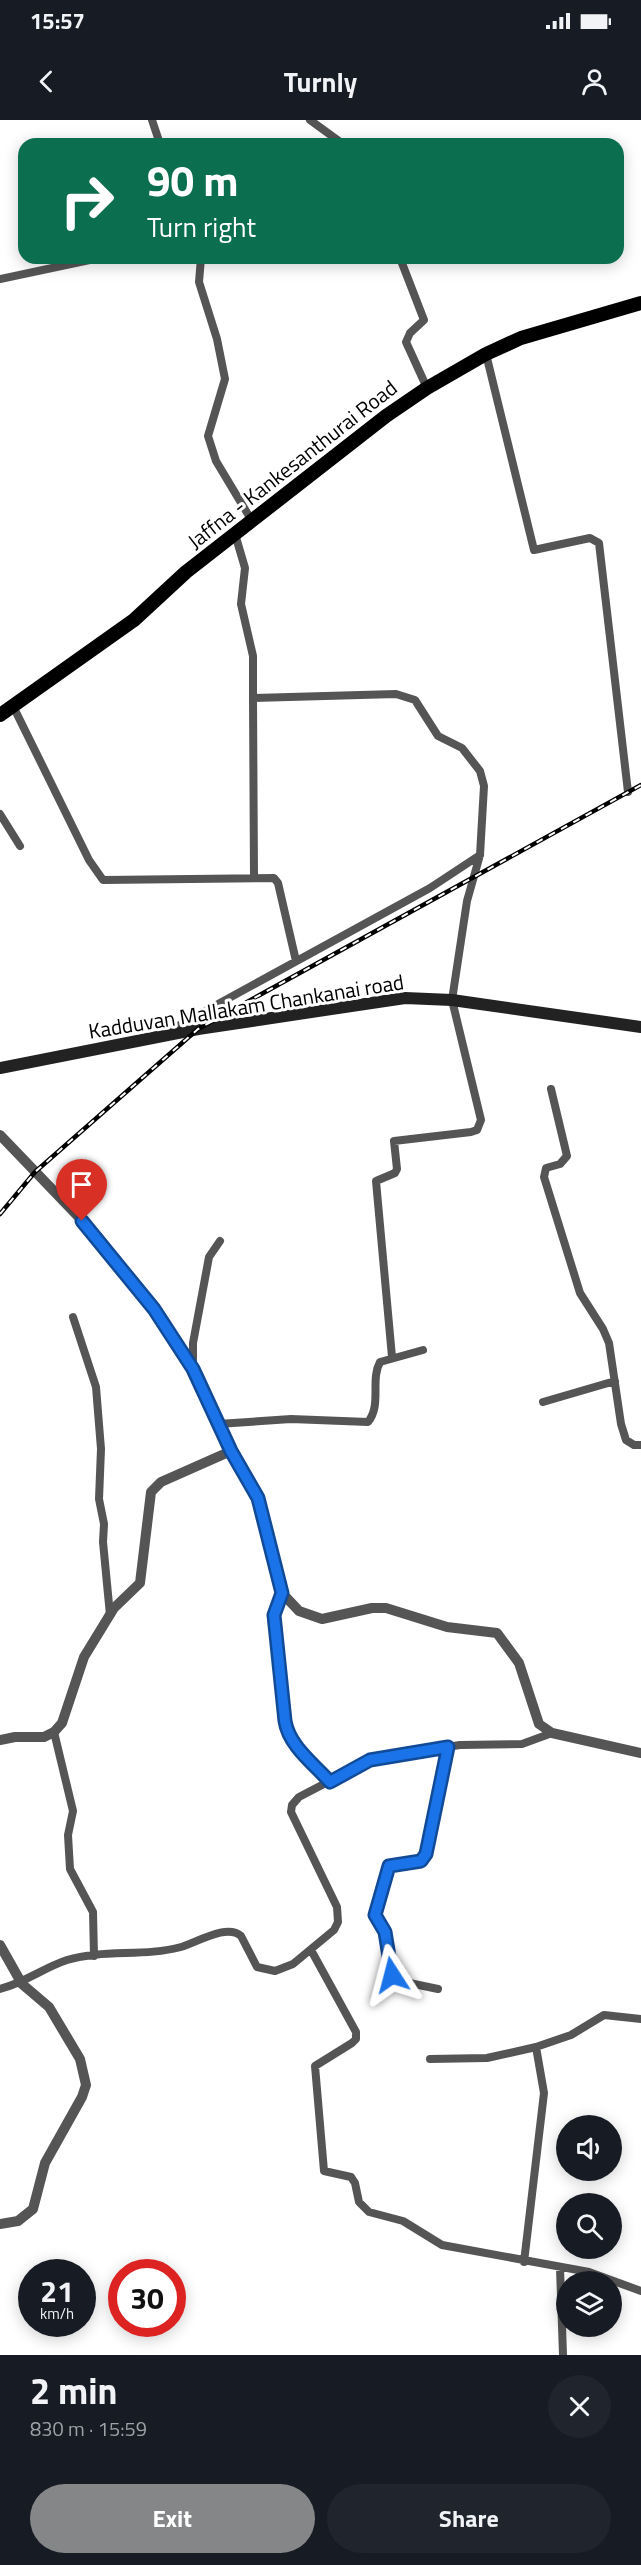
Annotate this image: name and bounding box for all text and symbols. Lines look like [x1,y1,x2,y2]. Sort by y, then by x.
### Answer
text: 15:57 [30,4,85,38]
text: Turnly [284,61,357,102]
icon: back [30,65,63,98]
icon: person [578,65,611,98]
text: 90 m [147,148,239,212]
icon: right [48,162,126,240]
text: Turn right [147,206,256,247]
street label: Jaffna - Kankesanthurai Road [180,372,404,556]
street label: Kadduvan Mallakam Chankanai road [86,965,406,1047]
pin [56,1159,107,1221]
icon: arrive [65,1168,98,1201]
position arrow [360,1943,424,2007]
map controls [556,2115,622,2337]
button: sound [556,2115,622,2181]
button: search [556,2193,622,2259]
speed limit sign: 30 [108,2259,186,2337]
text: 21 [40,2268,74,2314]
button: layers [556,2271,622,2337]
text: km/h [40,2302,74,2325]
text: 2 min [30,2363,117,2418]
button: close [548,2375,611,2438]
text: 830 m · 15:59 [30,2413,147,2444]
button: Exit [30,2484,315,2553]
button: Share [327,2484,611,2553]

